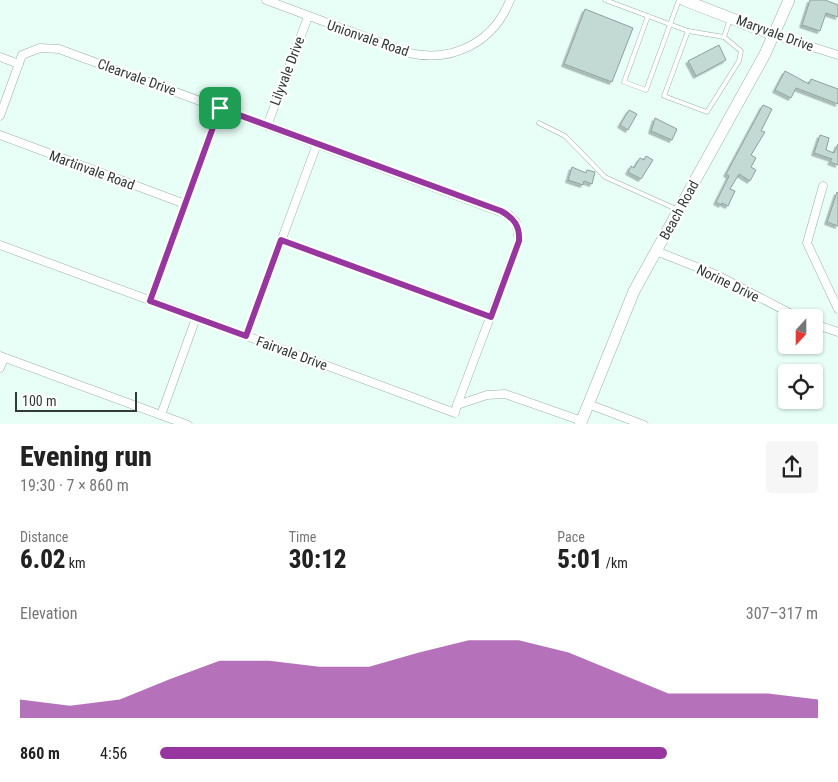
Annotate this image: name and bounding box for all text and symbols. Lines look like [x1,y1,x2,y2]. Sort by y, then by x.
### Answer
street label: Maryvale Drive [734,12,816,55]
street label: Unionvale Road [325,17,411,59]
street label: Lilyvale Drive [267,34,308,108]
street label: Clearvale Drive [96,55,179,99]
pin [199,87,241,129]
icon: arrive [206,94,234,122]
street label: Martinvale Road [47,147,137,193]
street label: Beach Road [656,177,702,243]
street label: Norine Drive [694,261,762,305]
north arrow [778,309,822,354]
map controls [778,309,823,409]
street label: Fairvale Drive [254,333,330,373]
button: locate [778,364,823,409]
scale bar [15,390,138,413]
text: 100 m [22,393,57,409]
text: Evening run [20,440,152,473]
button: share [766,441,818,493]
text: 19:30 · 7 × 860 m [20,476,129,495]
text: Distance [20,529,68,545]
text: Time [289,529,316,545]
text: Pace [557,529,585,545]
text: 6.02 [20,545,66,574]
text: 30:12 [289,545,347,574]
text: 5:01 [557,545,603,574]
text: km [66,555,86,571]
text: /km [603,555,628,571]
text: Elevation [20,604,78,623]
text: 307–317 m [746,604,818,623]
text: 860 m [20,744,60,763]
text: 4:56 [100,744,127,763]

